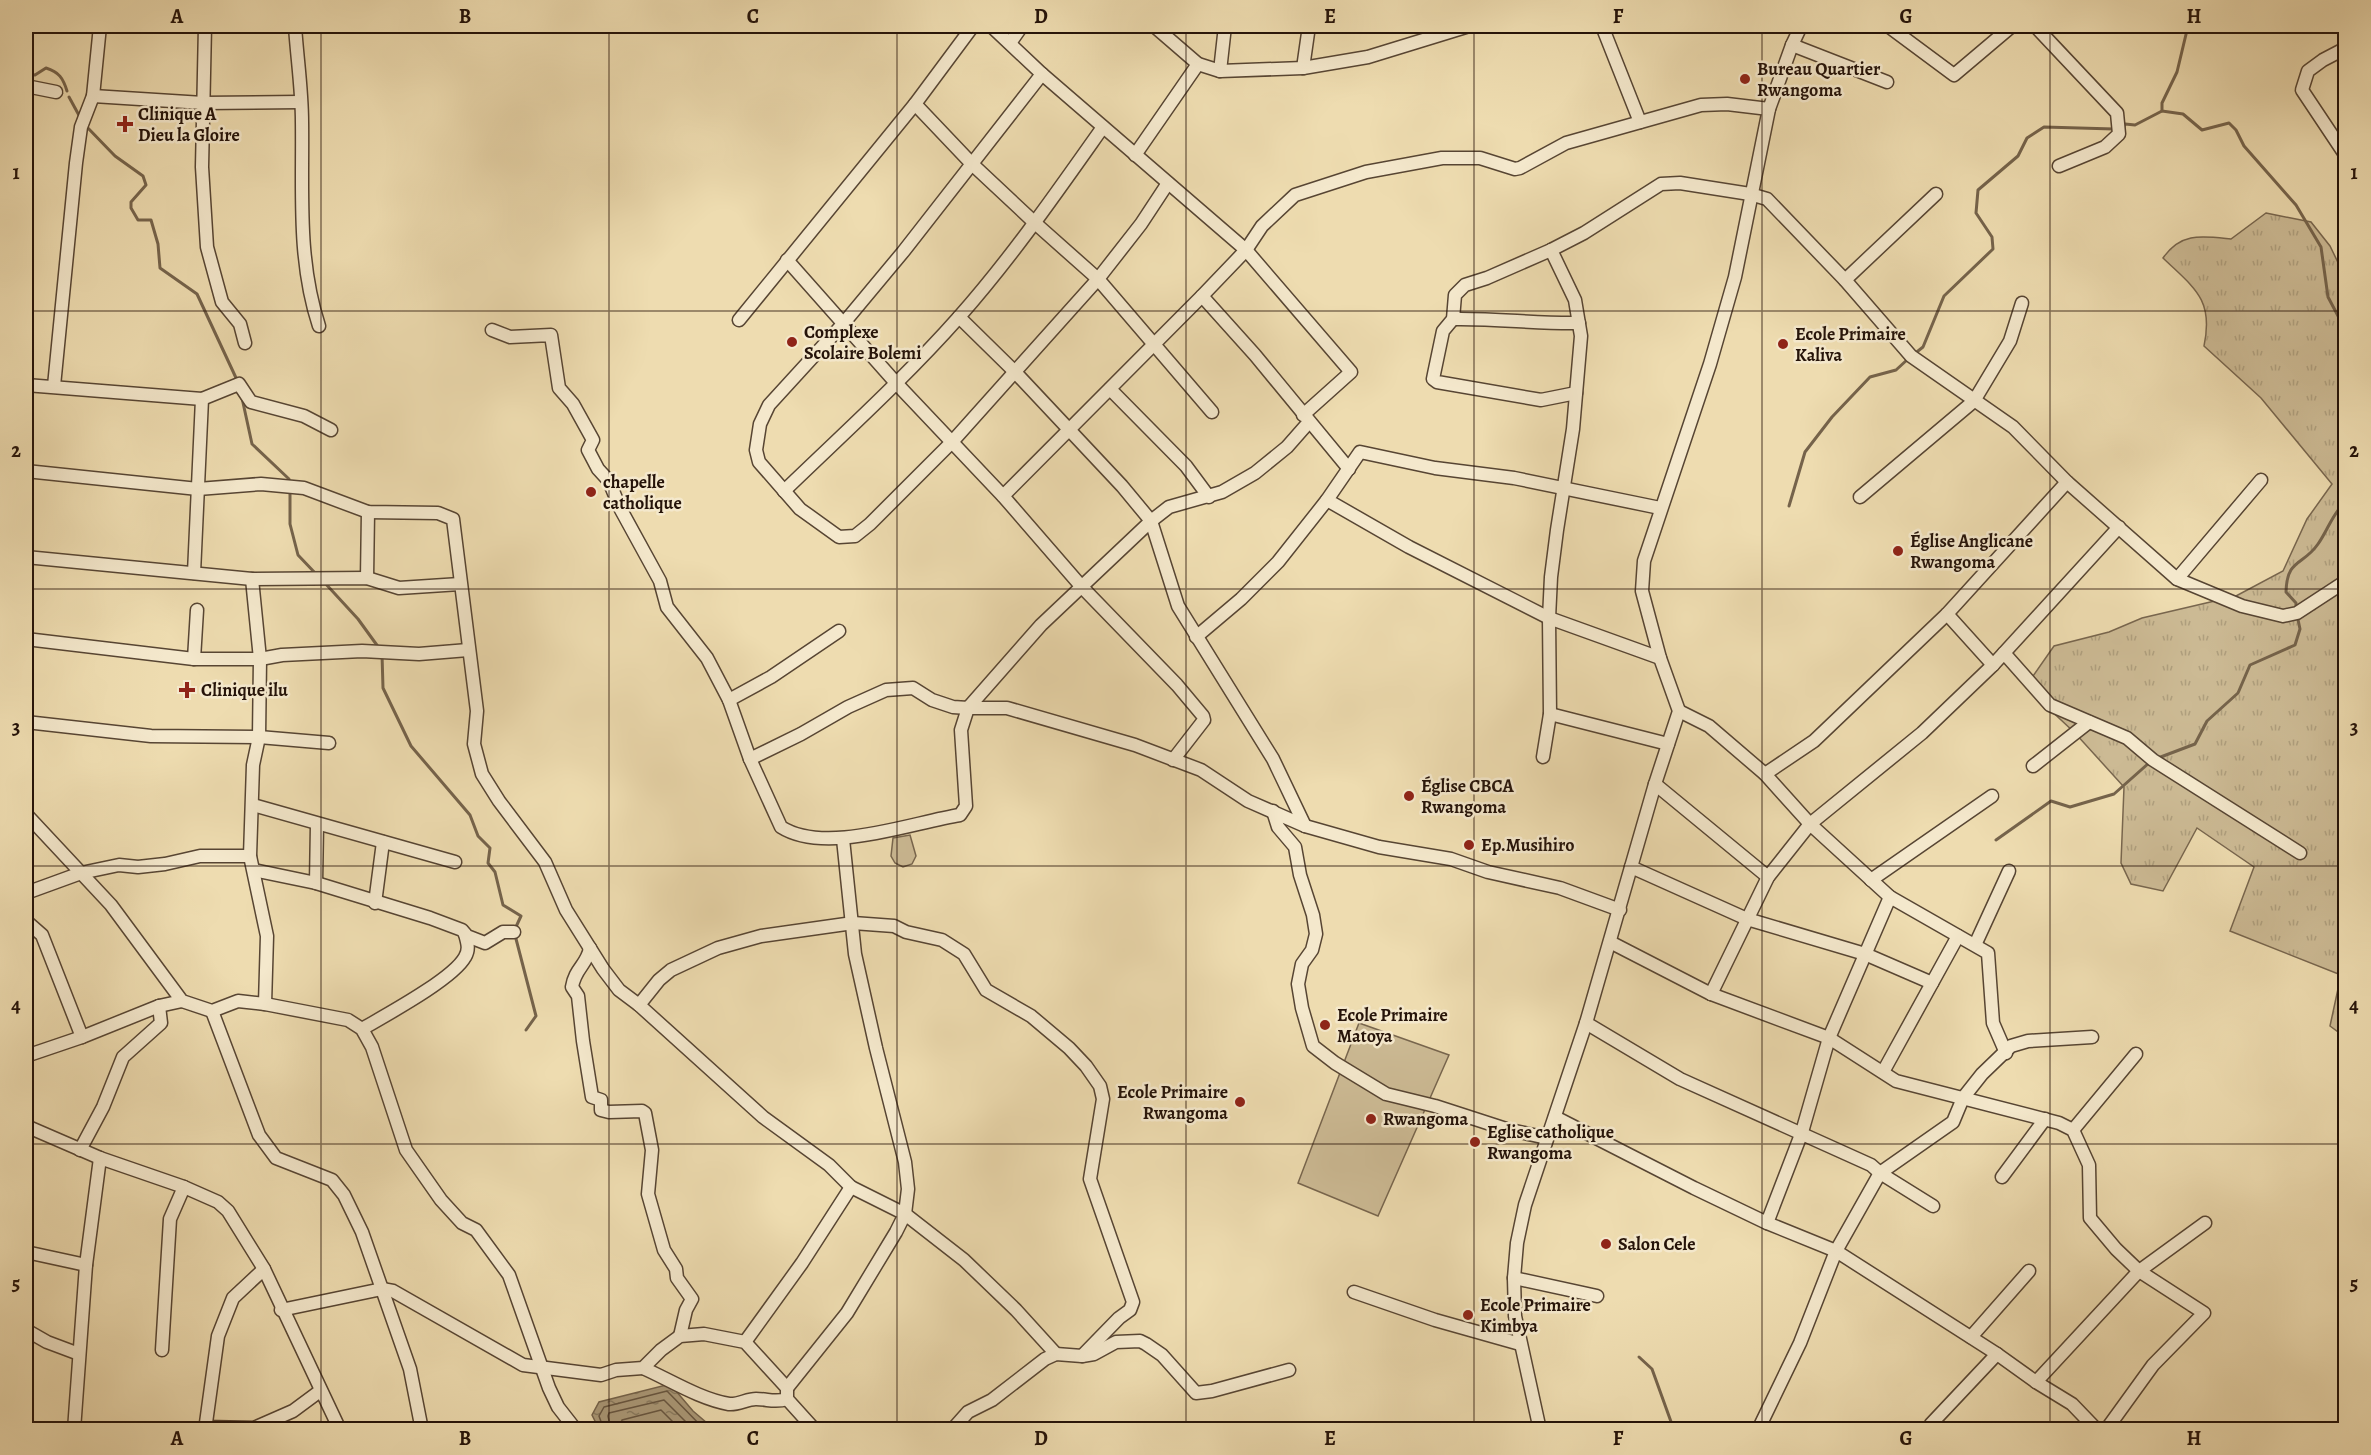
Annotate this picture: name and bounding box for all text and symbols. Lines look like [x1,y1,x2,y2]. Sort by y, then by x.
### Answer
text: A [170,3,184,30]
text: B [459,3,471,30]
text: C [747,3,759,30]
text: D [1034,3,1048,30]
text: E [1324,3,1336,30]
text: F [1613,3,1624,30]
text: G [1899,3,1913,30]
text: H [2187,3,2202,30]
place label: Bureau Quartier Rwangoma [1757,57,1881,102]
marker: Bureau Quartier Rwangoma [1738,72,1752,86]
place label: Clinique A Dieu la Gloire [138,102,240,147]
marker: Clinique A Dieu la Gloire [116,115,134,133]
text: 1 [12,159,20,186]
text: 1 [2350,159,2358,186]
place label: Complexe Scolaire Bolemi [804,320,921,365]
place label: Ecole Primaire Kaliva [1795,322,1906,367]
marker: Complexe Scolaire Bolemi [785,335,799,349]
marker: Ecole Primaire Kaliva [1776,337,1790,351]
text: 2 [11,437,21,464]
text: 2 [2349,437,2359,464]
place label: chapelle catholique [603,470,682,515]
marker: chapelle catholique [584,485,598,499]
place label: Église Anglicane Rwangoma [1910,529,2033,574]
marker: Église Anglicane Rwangoma [1891,544,1905,558]
place label: Clinique ilu [201,678,288,702]
marker: Clinique ilu [178,681,196,699]
text: 3 [12,714,20,741]
text: 3 [2350,714,2358,741]
place label: Église CBCA Rwangoma [1421,774,1515,819]
marker: Église CBCA Rwangoma [1402,789,1416,803]
place label: Ep.Musihiro [1481,833,1575,857]
marker: Ep.Musihiro [1462,838,1476,852]
text: 4 [11,992,21,1019]
text: 4 [2349,992,2359,1019]
place label: Ecole Primaire Matoya [1337,1003,1448,1048]
marker: Ecole Primaire Matoya [1318,1018,1332,1032]
place label: Ecole Primaire Rwangoma [1117,1080,1228,1125]
marker: Ecole Primaire Rwangoma [1233,1095,1247,1109]
place label: Rwangoma [1383,1107,1468,1131]
marker: Rwangoma [1364,1112,1378,1126]
place label: Eglise catholique Rwangoma [1487,1120,1614,1165]
marker: Eglise catholique Rwangoma [1468,1135,1482,1149]
place label: Salon Cele [1618,1232,1695,1256]
marker: Salon Cele [1599,1237,1613,1251]
text: 5 [12,1270,20,1297]
text: 5 [2350,1270,2358,1297]
place label: Ecole Primaire Kimbya [1480,1293,1591,1338]
marker: Ecole Primaire Kimbya [1461,1308,1475,1322]
text: A [170,1425,184,1452]
text: B [459,1425,471,1452]
text: C [747,1425,759,1452]
text: D [1034,1425,1048,1452]
text: E [1324,1425,1336,1452]
text: F [1613,1425,1624,1452]
text: G [1899,1425,1913,1452]
text: H [2187,1425,2202,1452]

